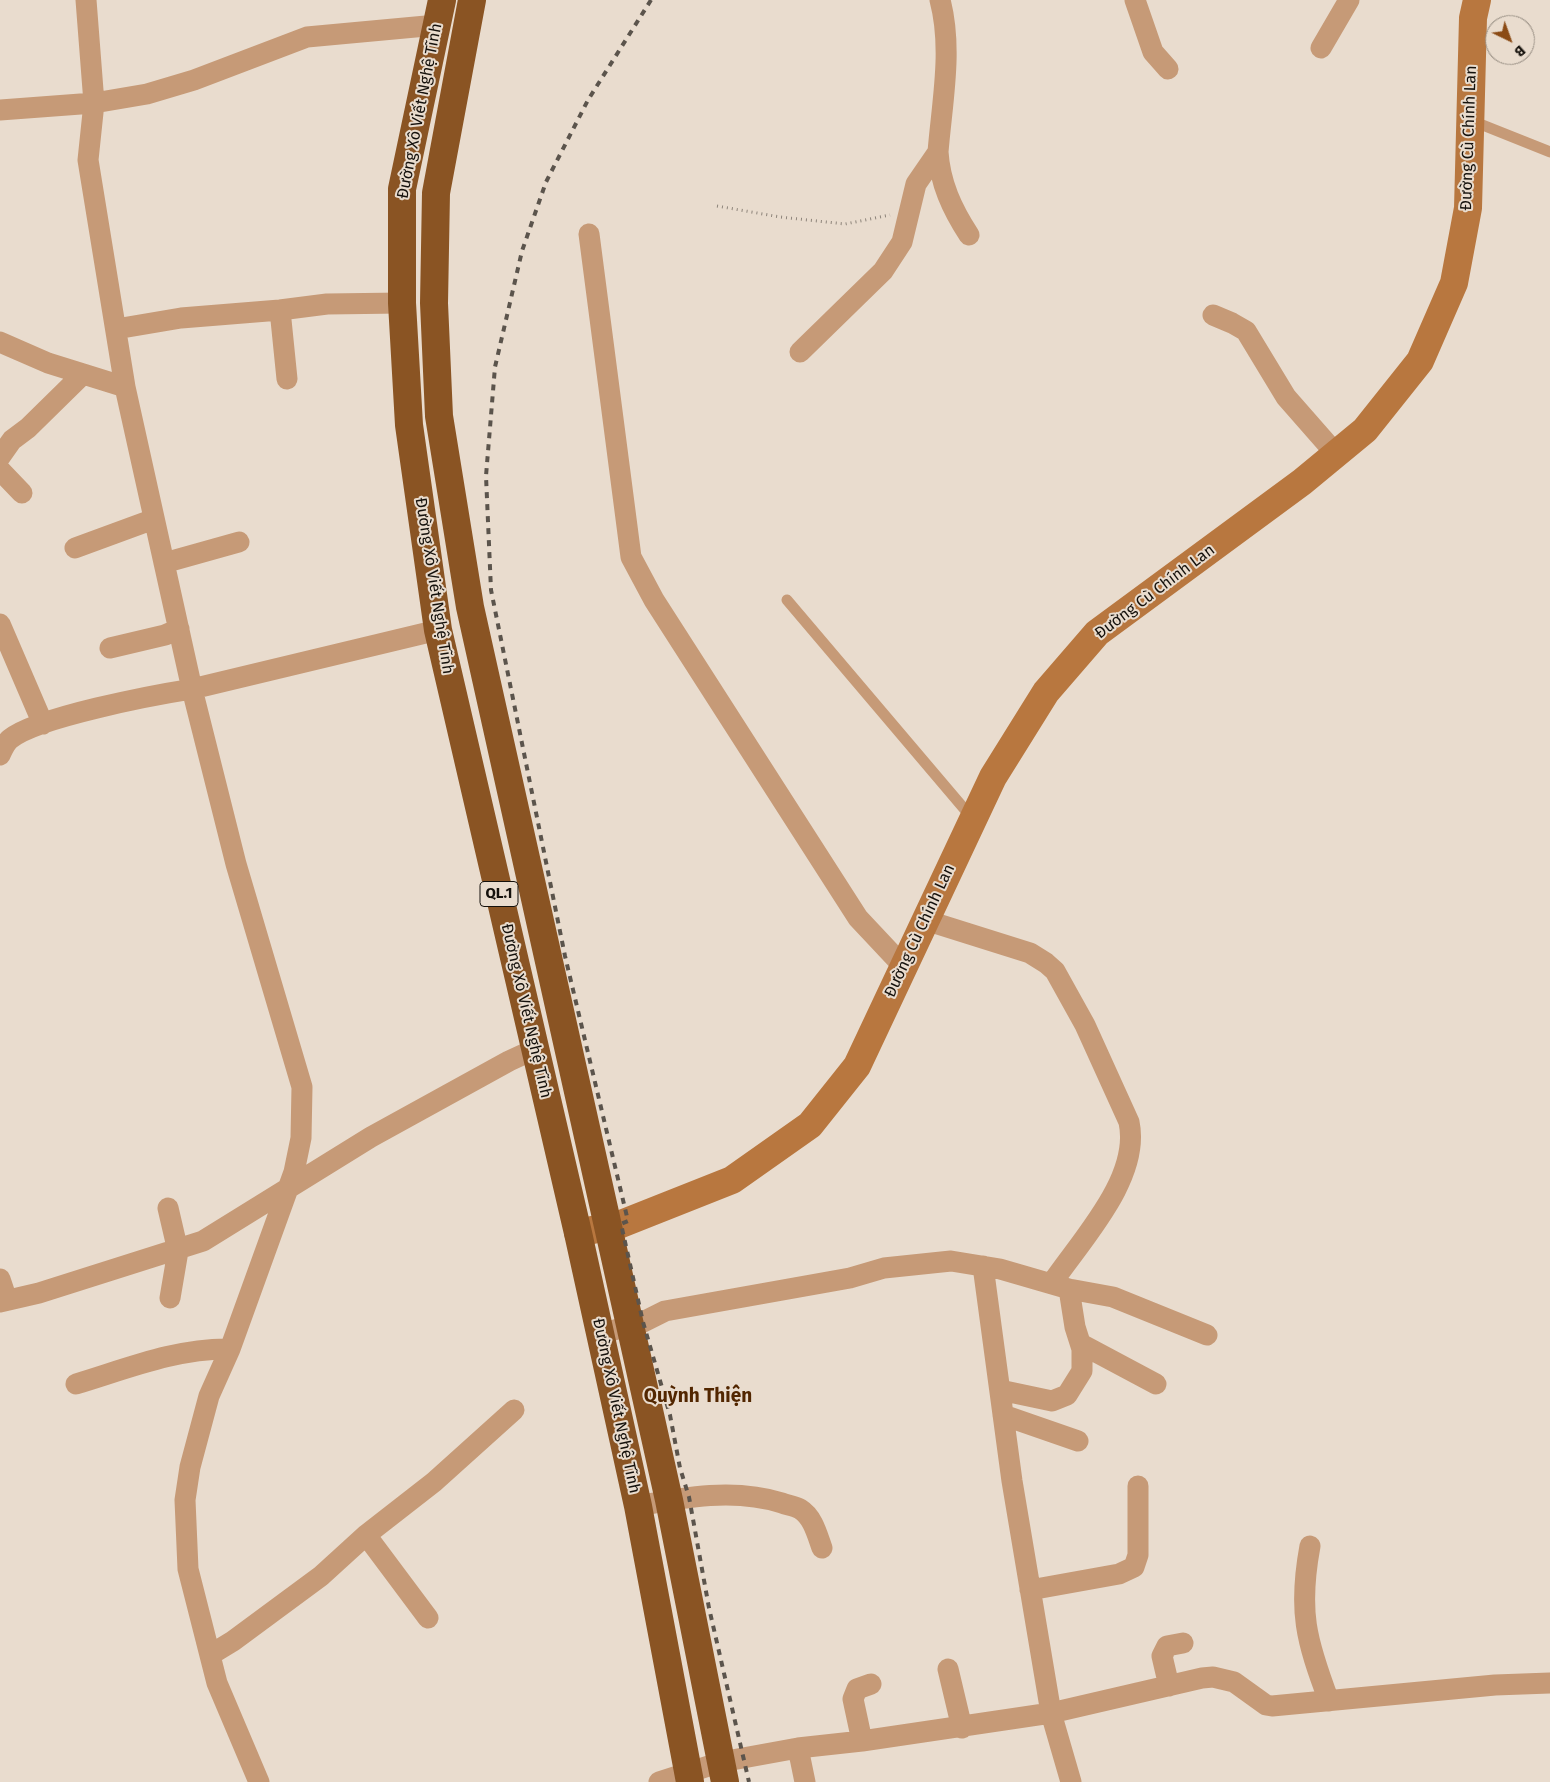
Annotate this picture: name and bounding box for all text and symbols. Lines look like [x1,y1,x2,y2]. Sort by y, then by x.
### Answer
north arrow [1485,15,1535,65]
street label: Đường Xô Viết Nghệ Tĩnh [394,22,446,200]
text: B [1511,42,1529,60]
street label: Đường Cù Chính Lan [1457,65,1481,211]
street label: Đường Xô Viết Nghệ Tĩnh [411,496,457,676]
street label: Đường Cù Chính Lan [1091,541,1219,643]
street label: Đường Cù Chính Lan [881,861,959,1001]
road number: QL.1 [480,882,518,906]
street label: Đường Xô Viết Nghệ Tĩnh [497,922,555,1100]
street label: Đường Xô Viết Nghệ Tĩnh [588,1317,644,1495]
district label: Quỳnh Thiện [644,1386,752,1408]

